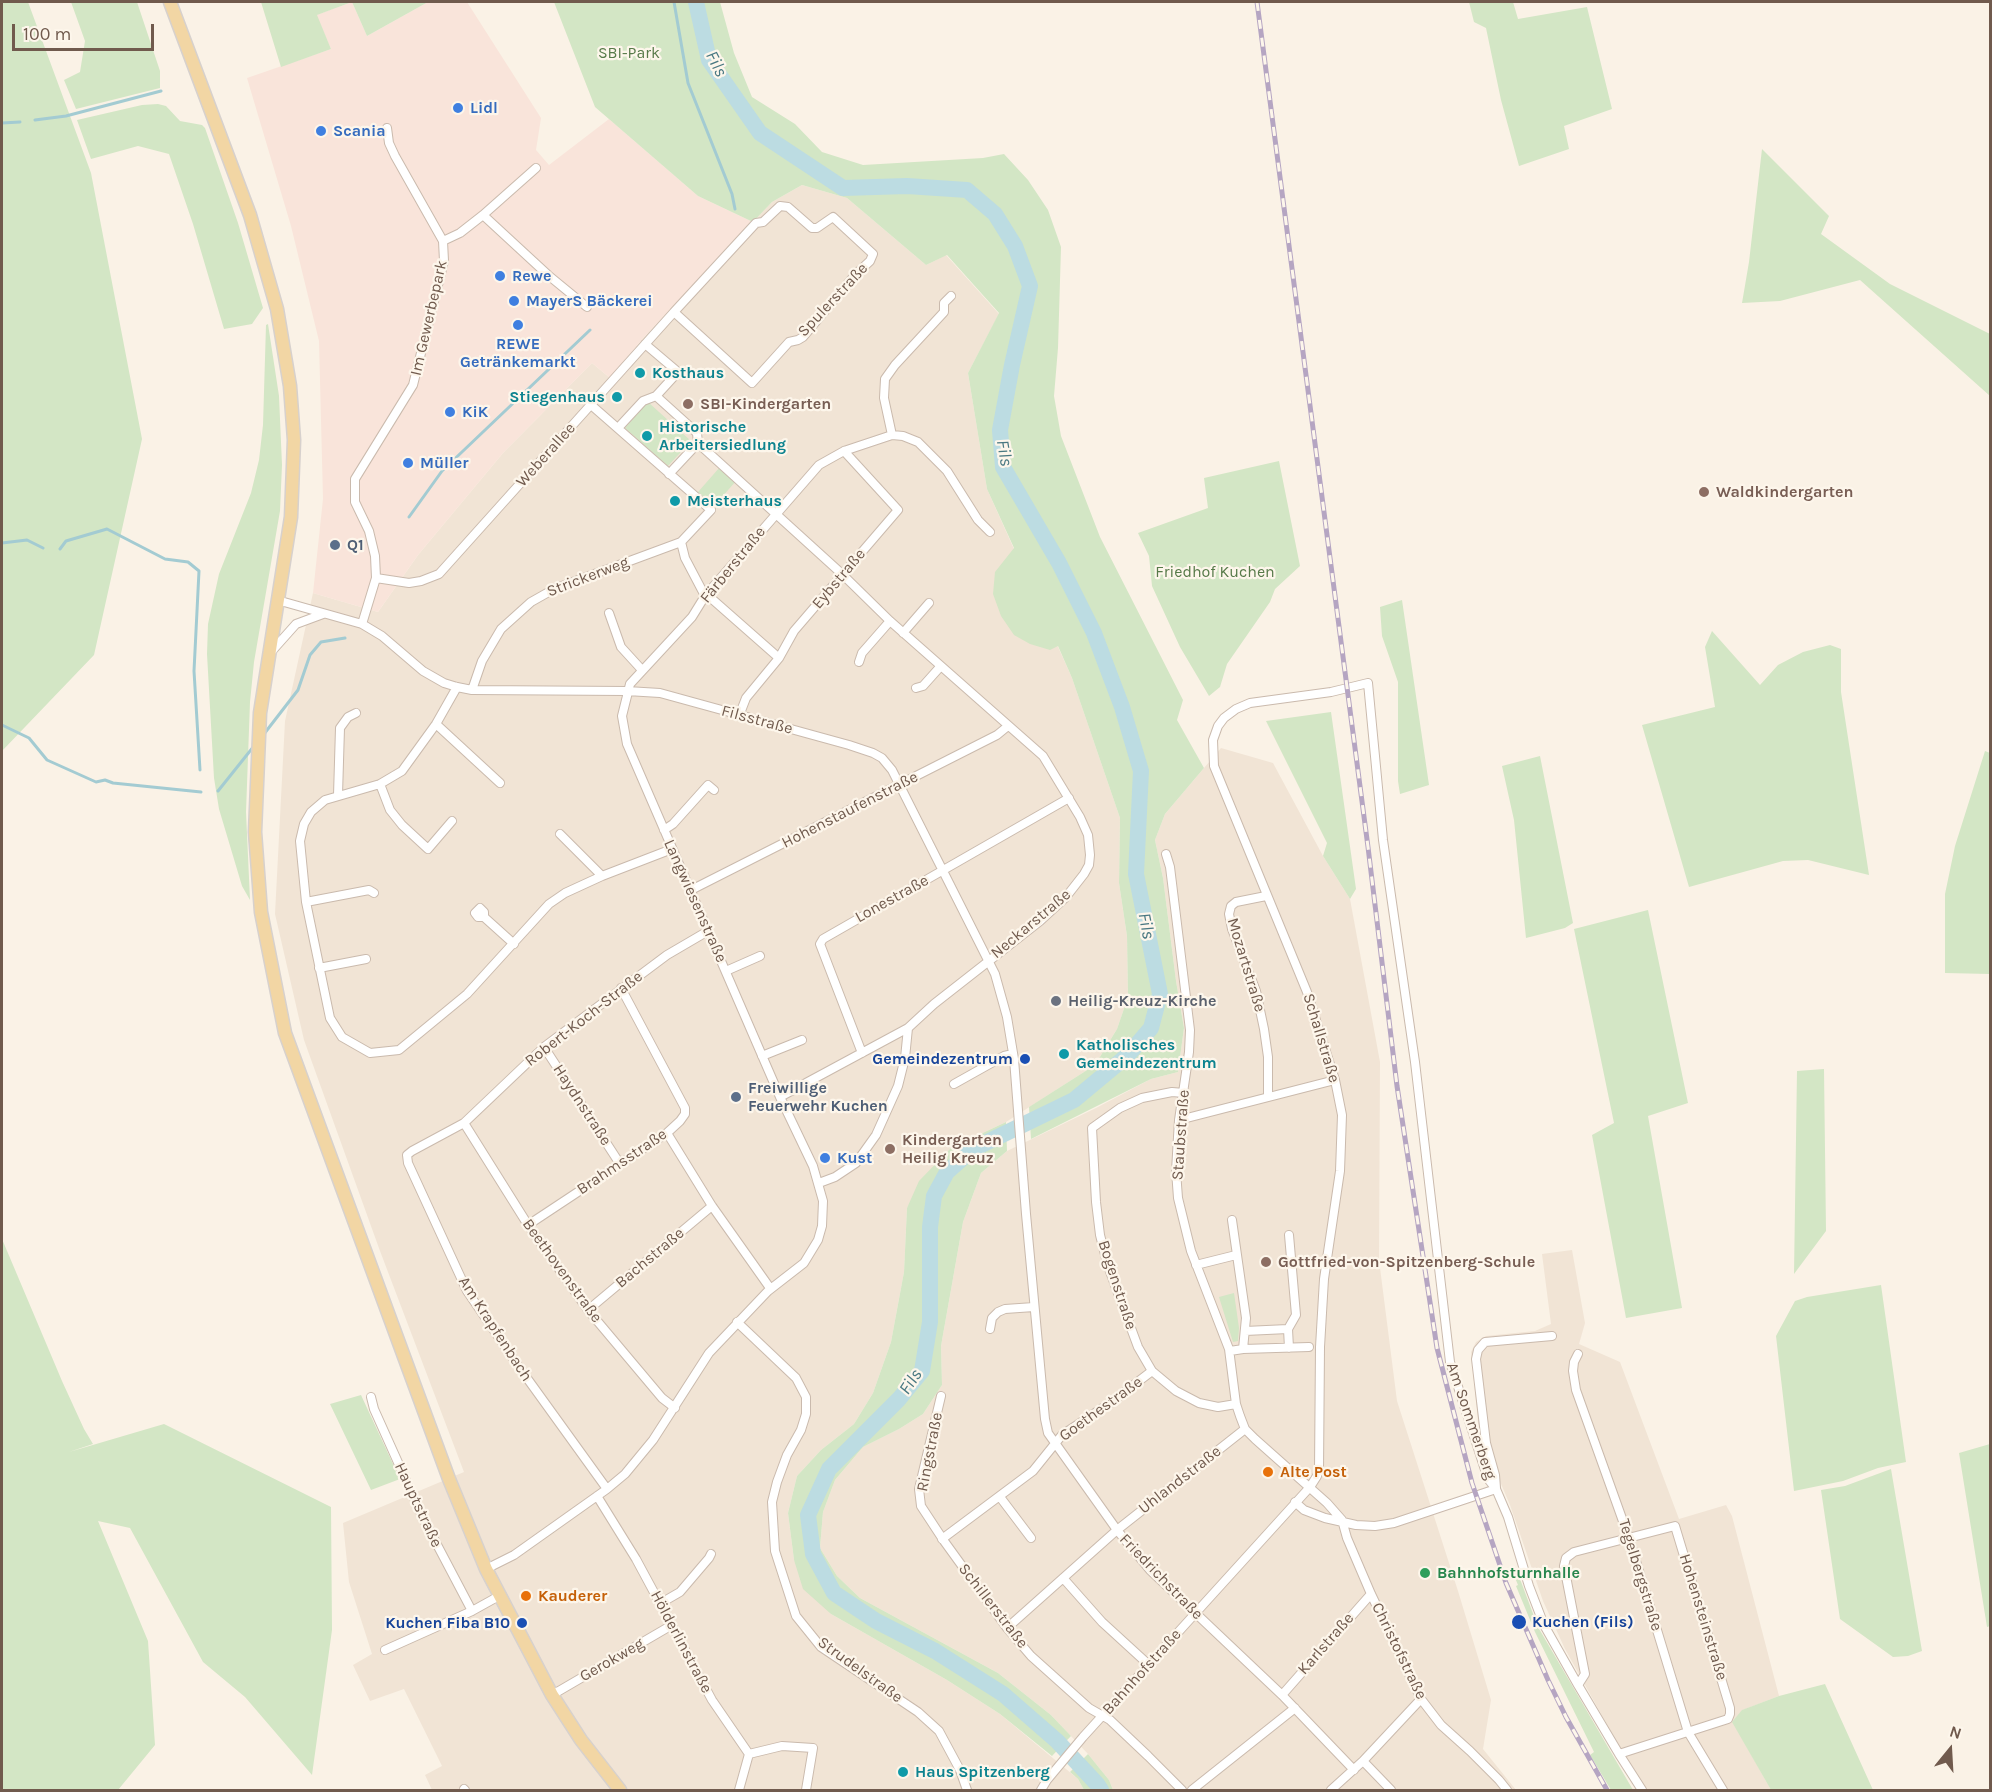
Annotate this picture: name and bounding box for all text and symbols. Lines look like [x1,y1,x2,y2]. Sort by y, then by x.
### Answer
scale bar [15,12,158,50]
text: 100 m [23,23,71,45]
park label: SBI-Park [598,43,660,63]
water label: Fils [700,47,732,81]
place label: Lidl [470,98,498,118]
marker: Lidl [451,101,465,115]
place label: Scania [333,121,386,141]
marker: Scania [314,124,328,138]
street label: Im Gewerbepark [406,258,452,378]
street label: Spulerstraße [794,259,872,341]
place label: Rewe [512,266,551,286]
marker: Rewe [493,269,507,283]
place label: MayerS Bäckerei [526,291,653,311]
marker: MayerS Bäckerei [507,294,521,308]
marker: REWE Getränkemarkt [511,318,525,332]
place label: REWE Getränkemarkt [460,334,576,372]
place label: Kosthaus [652,363,724,383]
marker: Kosthaus [633,366,647,380]
place label: Stiegenhaus [509,387,605,407]
marker: Stiegenhaus [610,390,624,404]
place label: SBI-Kindergarten [700,394,831,414]
marker: SBI-Kindergarten [681,397,695,411]
place label: KiK [462,402,488,422]
marker: KiK [443,405,457,419]
place label: Historische Arbeitersiedlung [659,417,786,455]
street label: Weberallee [512,419,580,491]
marker: Historische Arbeitersiedlung [640,429,654,443]
water label: Fils [991,438,1017,468]
place label: Müller [420,453,469,473]
marker: Müller [401,456,415,470]
place label: Waldkindergarten [1716,482,1853,502]
marker: Waldkindergarten [1697,485,1711,499]
place label: Meisterhaus [687,491,782,511]
marker: Meisterhaus [668,494,682,508]
street label: Färberstraße [696,523,770,607]
place label: Q1 [347,535,364,555]
marker: Q1 [328,538,342,552]
street label: Eybstraße [808,545,870,613]
street label: Strickerweg [544,553,632,601]
park label: Friedhof Kuchen [1155,562,1275,582]
street label: Filsstraße [719,701,795,739]
street label: Hohenstaufenstraße [779,767,921,853]
street label: Langwiesenstraße [659,836,731,966]
street label: Lonestraße [852,871,932,927]
street label: Neckarstraße [987,885,1075,963]
water label: Fils [1133,911,1159,941]
street label: Mozartstraße [1223,916,1269,1014]
street label: Robert-Koch-Straße [521,967,647,1071]
place label: Heilig-Kreuz-Kirche [1068,991,1216,1011]
street label: Schallstraße [1298,991,1344,1085]
marker: Heilig-Kreuz-Kirche [1049,994,1063,1008]
place label: Katholisches Gemeindezentrum [1076,1035,1217,1073]
marker: Katholisches Gemeindezentrum [1057,1047,1071,1061]
place label: Gemeindezentrum [872,1049,1013,1069]
marker: Gemeindezentrum [1018,1052,1032,1066]
street label: Haydnstraße [549,1061,615,1149]
place label: Freiwillige Feuerwehr Kuchen [748,1078,888,1116]
street label: Staubstraße [1168,1089,1194,1181]
marker: Freiwillige Feuerwehr Kuchen [729,1090,743,1104]
street label: Brahmsstraße [573,1125,671,1199]
place label: Kindergarten Heilig Kreuz [902,1130,1002,1168]
marker: Kindergarten Heilig Kreuz [883,1142,897,1156]
place label: Kust [837,1148,872,1168]
marker: Kust [818,1151,832,1165]
street label: Beethovenstraße [518,1215,606,1327]
street label: Bachstraße [612,1224,688,1292]
street label: Bogenstraße [1094,1238,1140,1332]
place label: Gottfried-von-Spitzenberg-Schule [1278,1252,1535,1272]
marker: Gottfried-von-Spitzenberg-Schule [1259,1255,1273,1269]
street label: Am Krapfenbach [454,1273,536,1385]
street label: Am Sommerberg [1442,1360,1500,1482]
water label: Fils [895,1365,927,1399]
street label: Goethestraße [1056,1372,1146,1446]
street label: Ringstraße [913,1411,947,1493]
street label: Uhlandstraße [1135,1442,1225,1518]
street label: Hauptstraße [390,1459,446,1551]
place label: Alte Post [1280,1462,1347,1482]
marker: Alte Post [1261,1465,1275,1479]
street label: Tegelbergstraße [1614,1517,1666,1633]
street label: Friedrichstraße [1115,1530,1207,1624]
street label: Hohensteinstraße [1675,1552,1731,1682]
street label: Schillerstraße [954,1560,1032,1652]
place label: Bahnhofsturnhalle [1437,1563,1580,1583]
marker: Bahnhofsturnhalle [1418,1566,1432,1580]
place label: Kauderer [538,1586,607,1606]
street label: Hölderlinstraße [646,1587,716,1697]
marker: Kauderer [519,1589,533,1603]
street label: Christofstraße [1367,1599,1431,1703]
street label: Karlstraße [1294,1609,1358,1679]
place label: Kuchen (Fils) [1532,1612,1634,1632]
place label: Kuchen Fiba B10 [385,1613,510,1633]
marker: Kuchen (Fils) [1510,1613,1528,1631]
marker: Kuchen Fiba B10 [515,1616,529,1630]
street label: Bahnhofstraße [1099,1625,1185,1719]
street label: Strudelstraße [814,1633,906,1707]
street label: Gerokweg [576,1634,648,1686]
north arrow [1920,1720,1980,1780]
text: N [1947,1722,1964,1743]
place label: Haus Spitzenberg [915,1762,1050,1782]
marker: Haus Spitzenberg [896,1765,910,1779]

